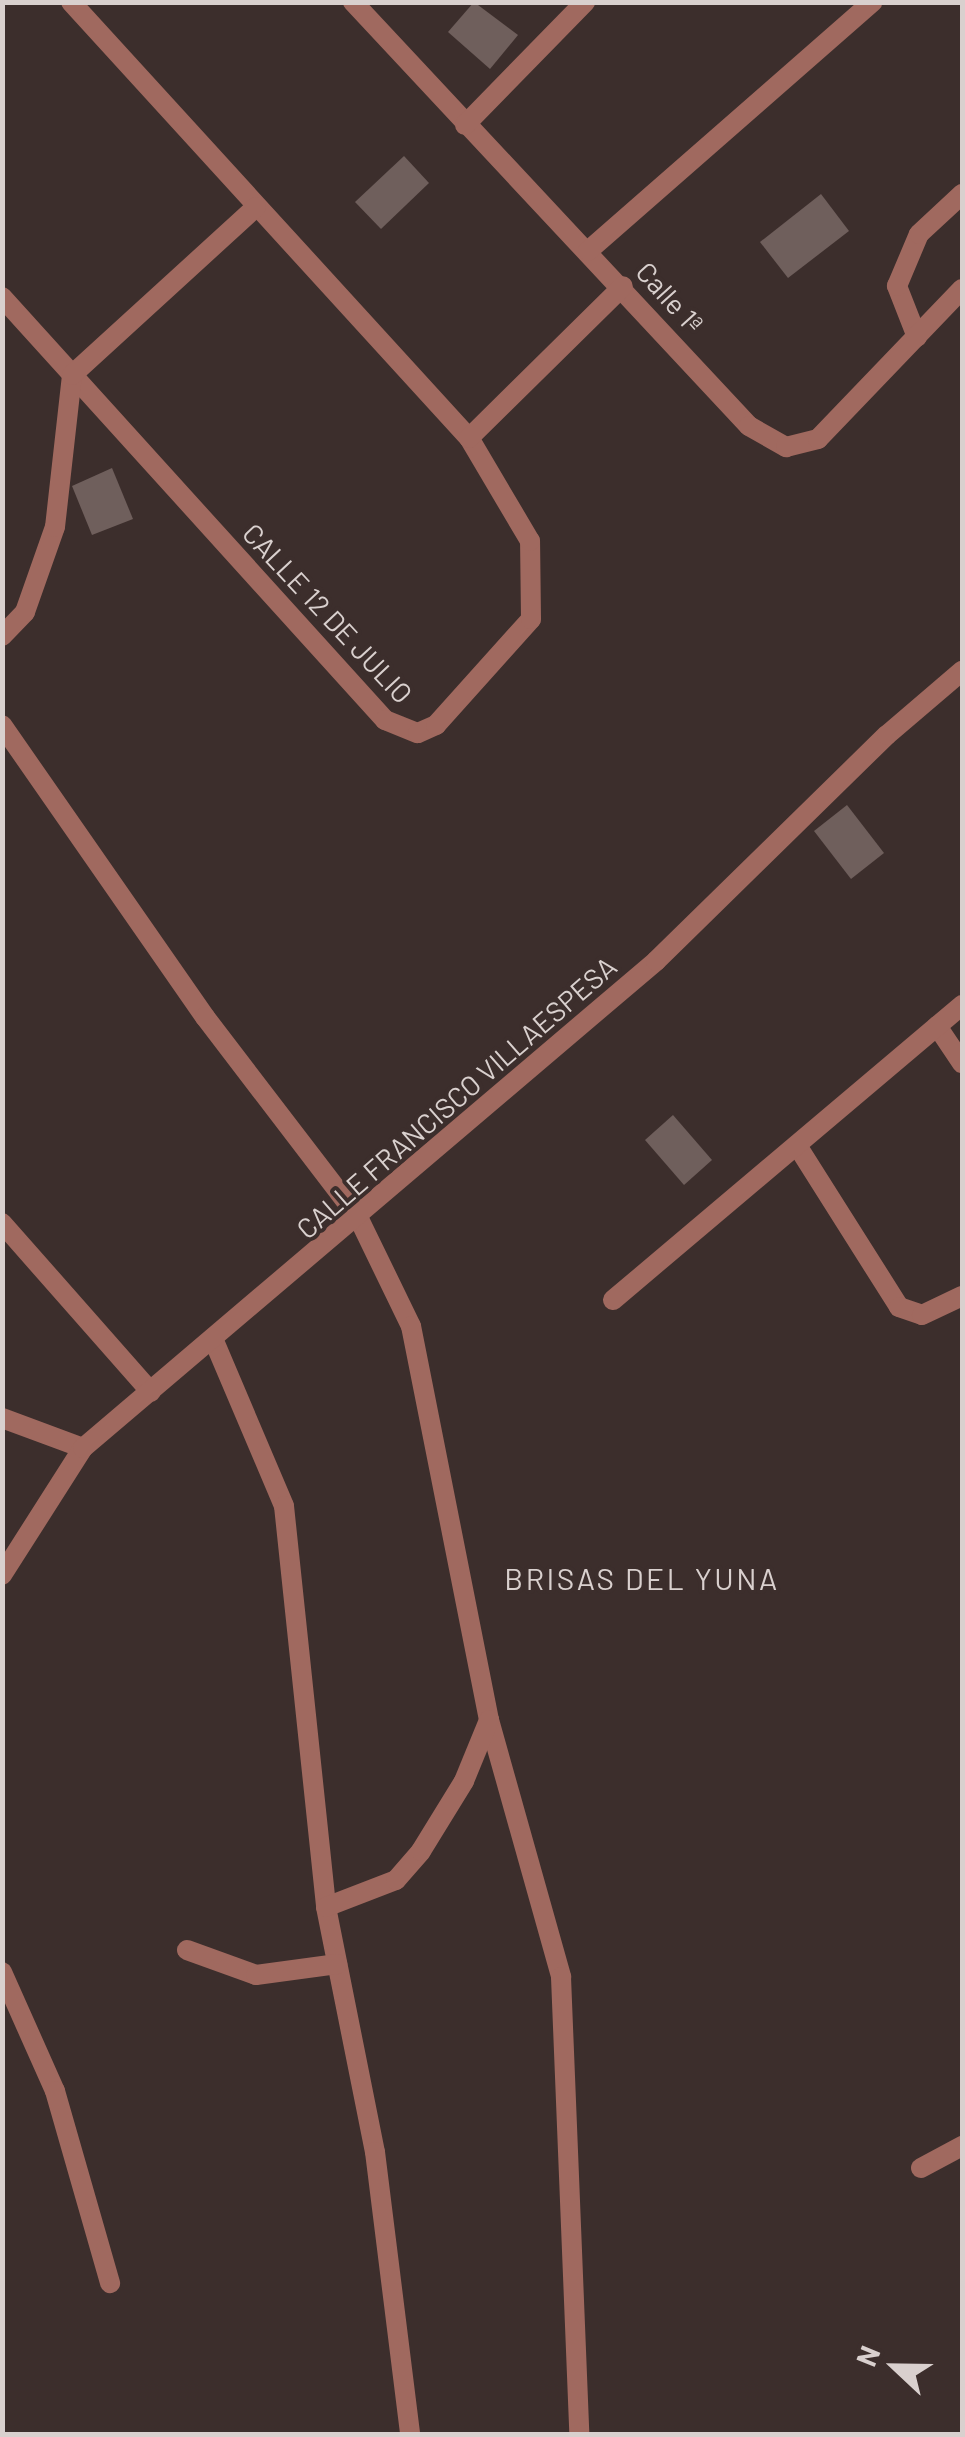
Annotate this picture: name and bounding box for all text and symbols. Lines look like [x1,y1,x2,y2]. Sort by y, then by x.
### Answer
street label: Calle 1ª [630,255,710,339]
street label: CALLE 12 DE JULIO [236,516,420,710]
street label: CALLE FRANCISCO VILLAESPESA [289,949,623,1245]
district label: BRISAS DEL YUNA [504,1560,780,1596]
north arrow [845,2317,945,2417]
text: N [848,2341,886,2371]

